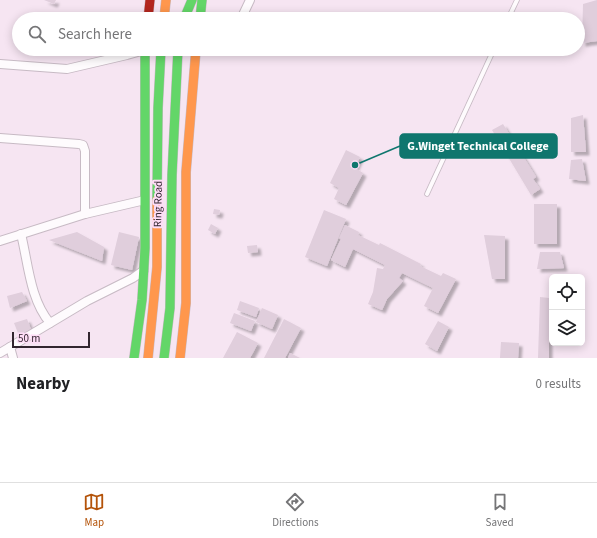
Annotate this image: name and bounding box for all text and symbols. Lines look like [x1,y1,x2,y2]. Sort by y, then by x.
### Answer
search box [12,12,585,56]
icon: search [26,23,48,45]
text: Search here [58,24,132,45]
callout: G.Winget Technical College [400,134,557,158]
text: G.Winget Technical College [407,138,549,155]
street label: Ring Road [150,181,166,227]
map controls [549,274,585,346]
button: locate [549,274,585,310]
button: layers [549,310,585,346]
scale bar [12,330,90,349]
text: 50 m [18,331,40,346]
text: Nearby [16,372,70,396]
text: 0 results [536,375,581,393]
tab: Map [83,491,105,530]
tab: Directions [272,491,319,530]
tab: Saved [486,491,514,530]

